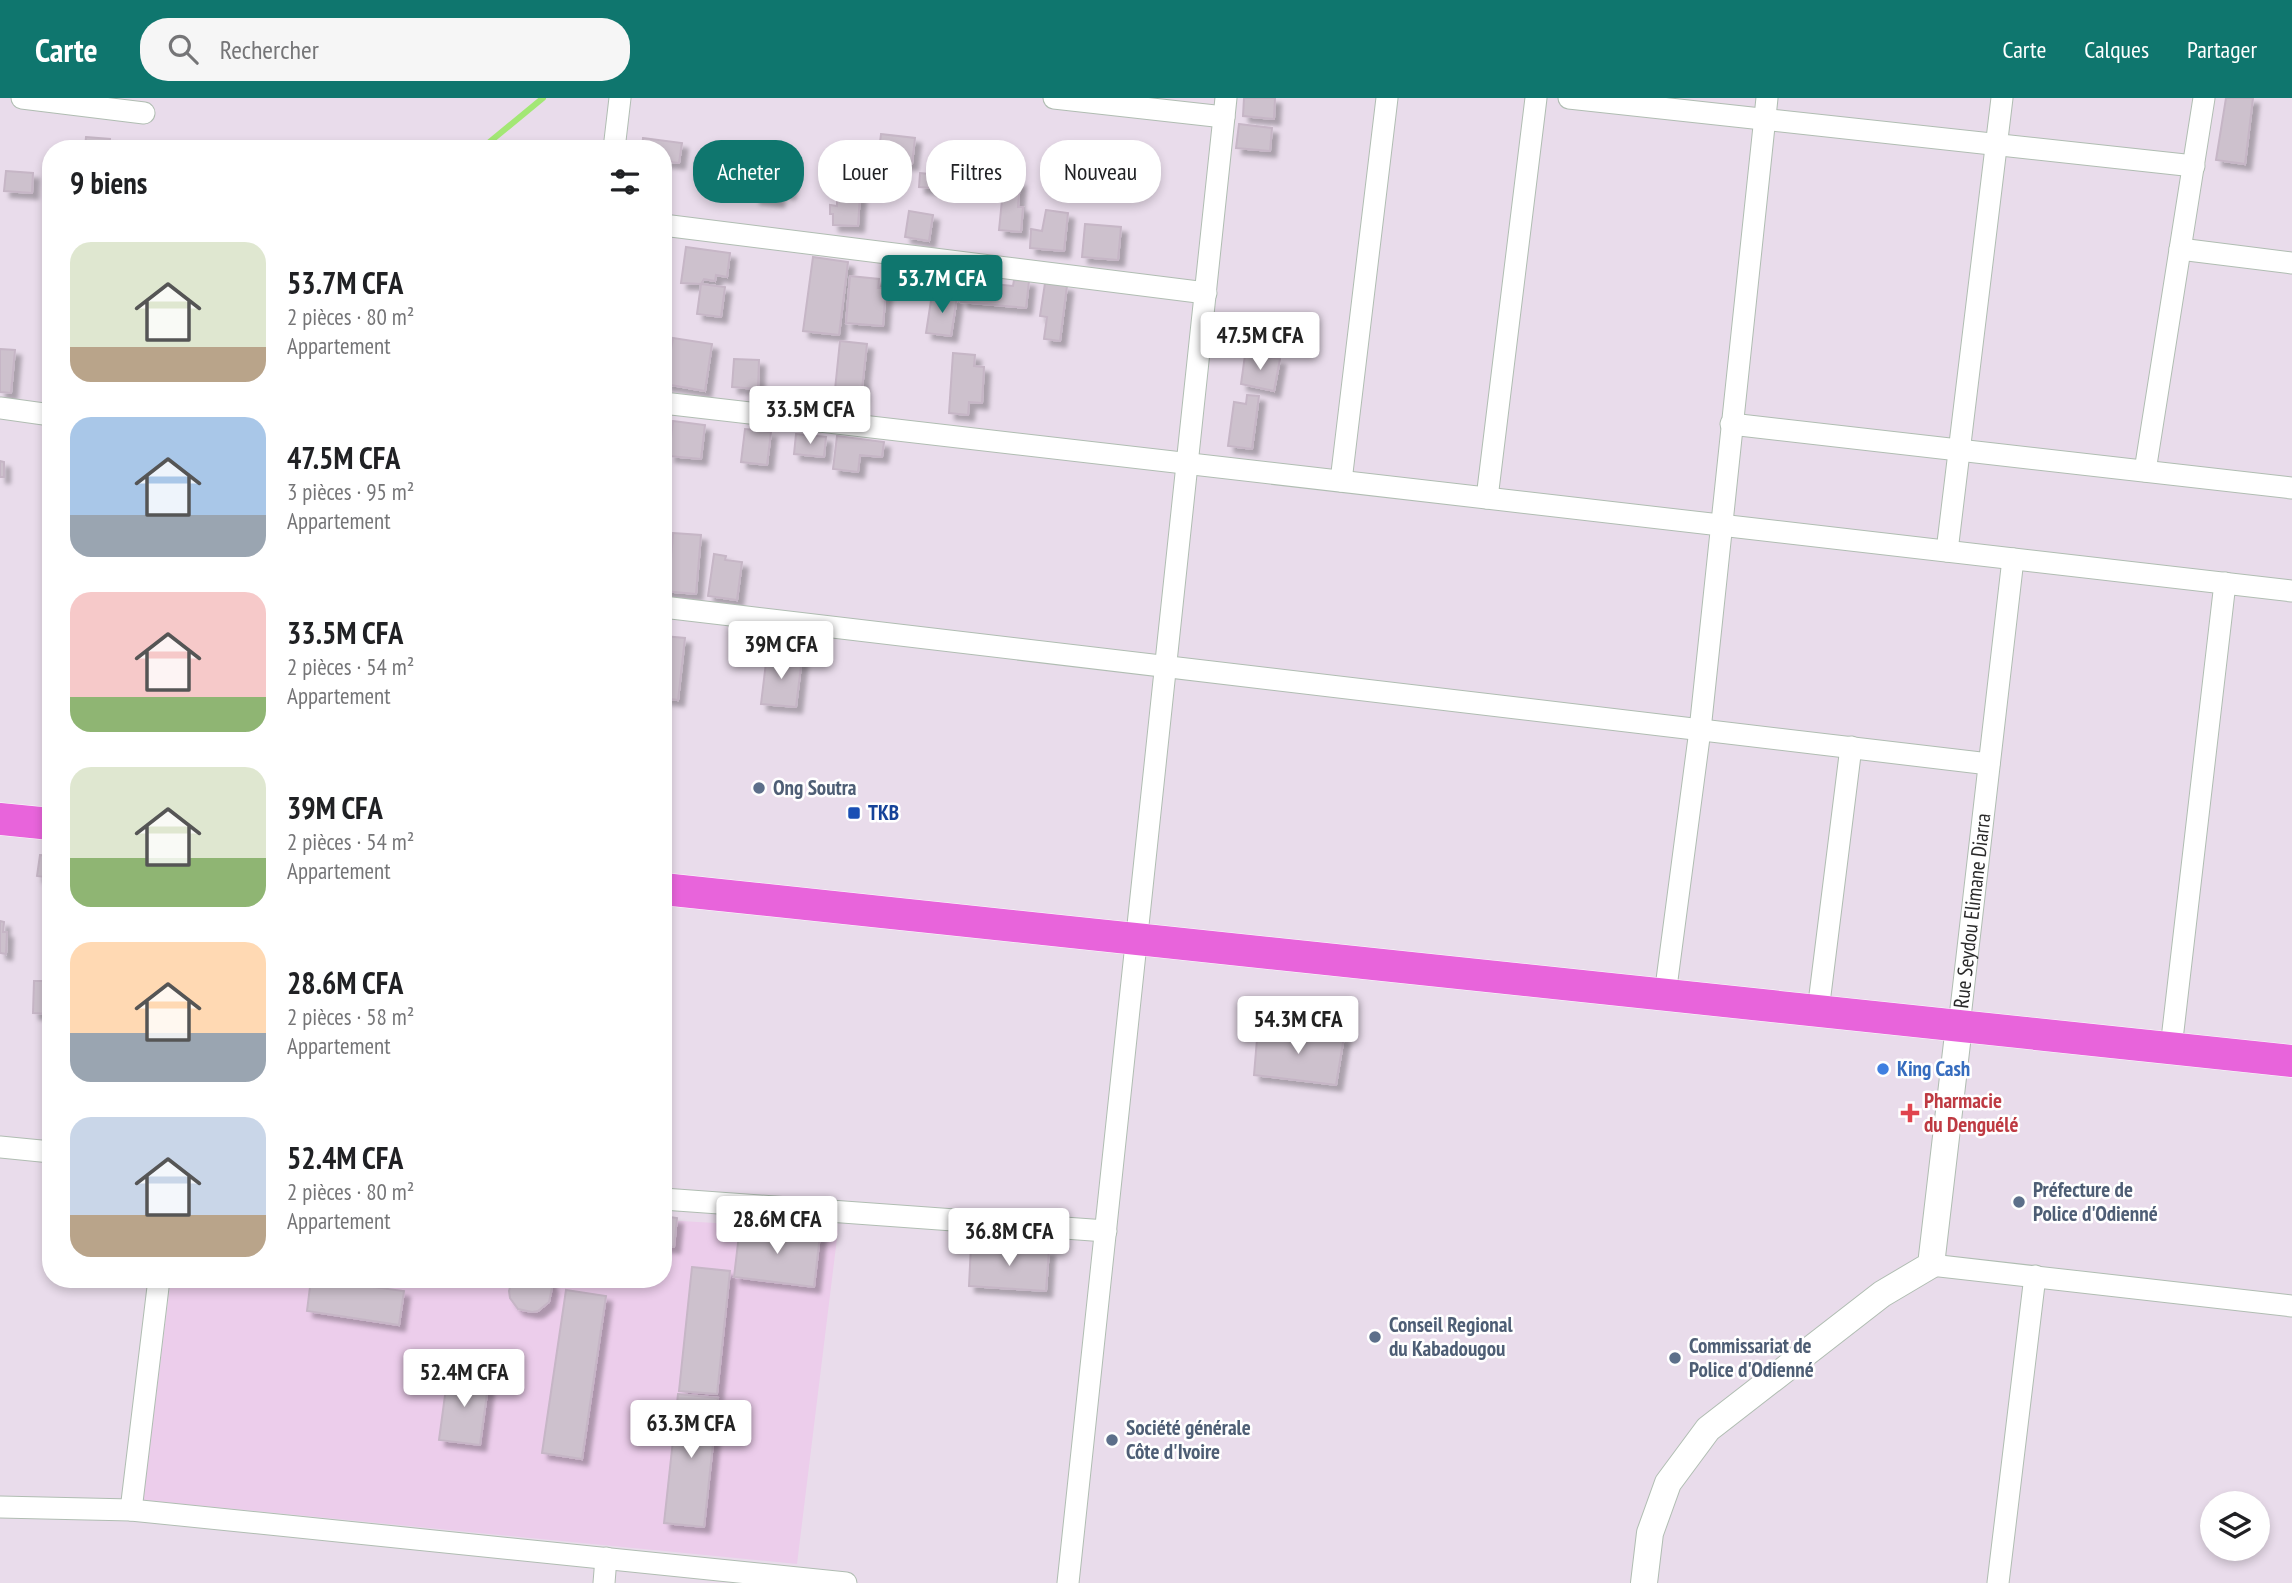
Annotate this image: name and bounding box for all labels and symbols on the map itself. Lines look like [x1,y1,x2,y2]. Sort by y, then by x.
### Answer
pin: 53.7M CFA [862,256,1022,315]
pin: 47.5M CFA [1180,313,1340,372]
pin: 33.5M CFA [730,386,890,446]
pin: 39M CFA [716,622,846,681]
place label: Ong Soutra [773,774,857,801]
marker: Ong Soutra [751,780,767,796]
place label: TKB [868,799,899,826]
marker: TKB [846,805,862,821]
street label: Rue Seydou Elimane Diarra [1947,812,1997,1010]
pin: 54.3M CFA [1218,996,1378,1056]
place label: King Cash [1897,1055,1970,1082]
marker: King Cash [1875,1061,1891,1077]
place label: Pharmacie du Denguélé [1924,1087,2018,1138]
marker: Pharmacie du Denguélé [1902,1105,1918,1121]
place label: Préfecture de Police d'Odienné [2033,1176,2158,1227]
marker: Préfecture de Police d'Odienné [2011,1194,2027,1210]
pin: 28.6M CFA [697,1196,857,1256]
pin: 36.8M CFA [929,1208,1089,1268]
place label: Conseil Regional du Kabadougou [1389,1311,1513,1362]
marker: Conseil Regional du Kabadougou [1367,1329,1383,1345]
place label: Commissariat de Police d'Odienné [1689,1332,1814,1383]
pin: 52.4M CFA [384,1350,544,1409]
marker: Commissariat de Police d'Odienné [1667,1350,1683,1366]
pin: 63.3M CFA [611,1400,771,1460]
place label: Société générale Côte d'Ivoire [1126,1414,1251,1465]
marker: Société générale Côte d'Ivoire [1104,1432,1120,1448]

